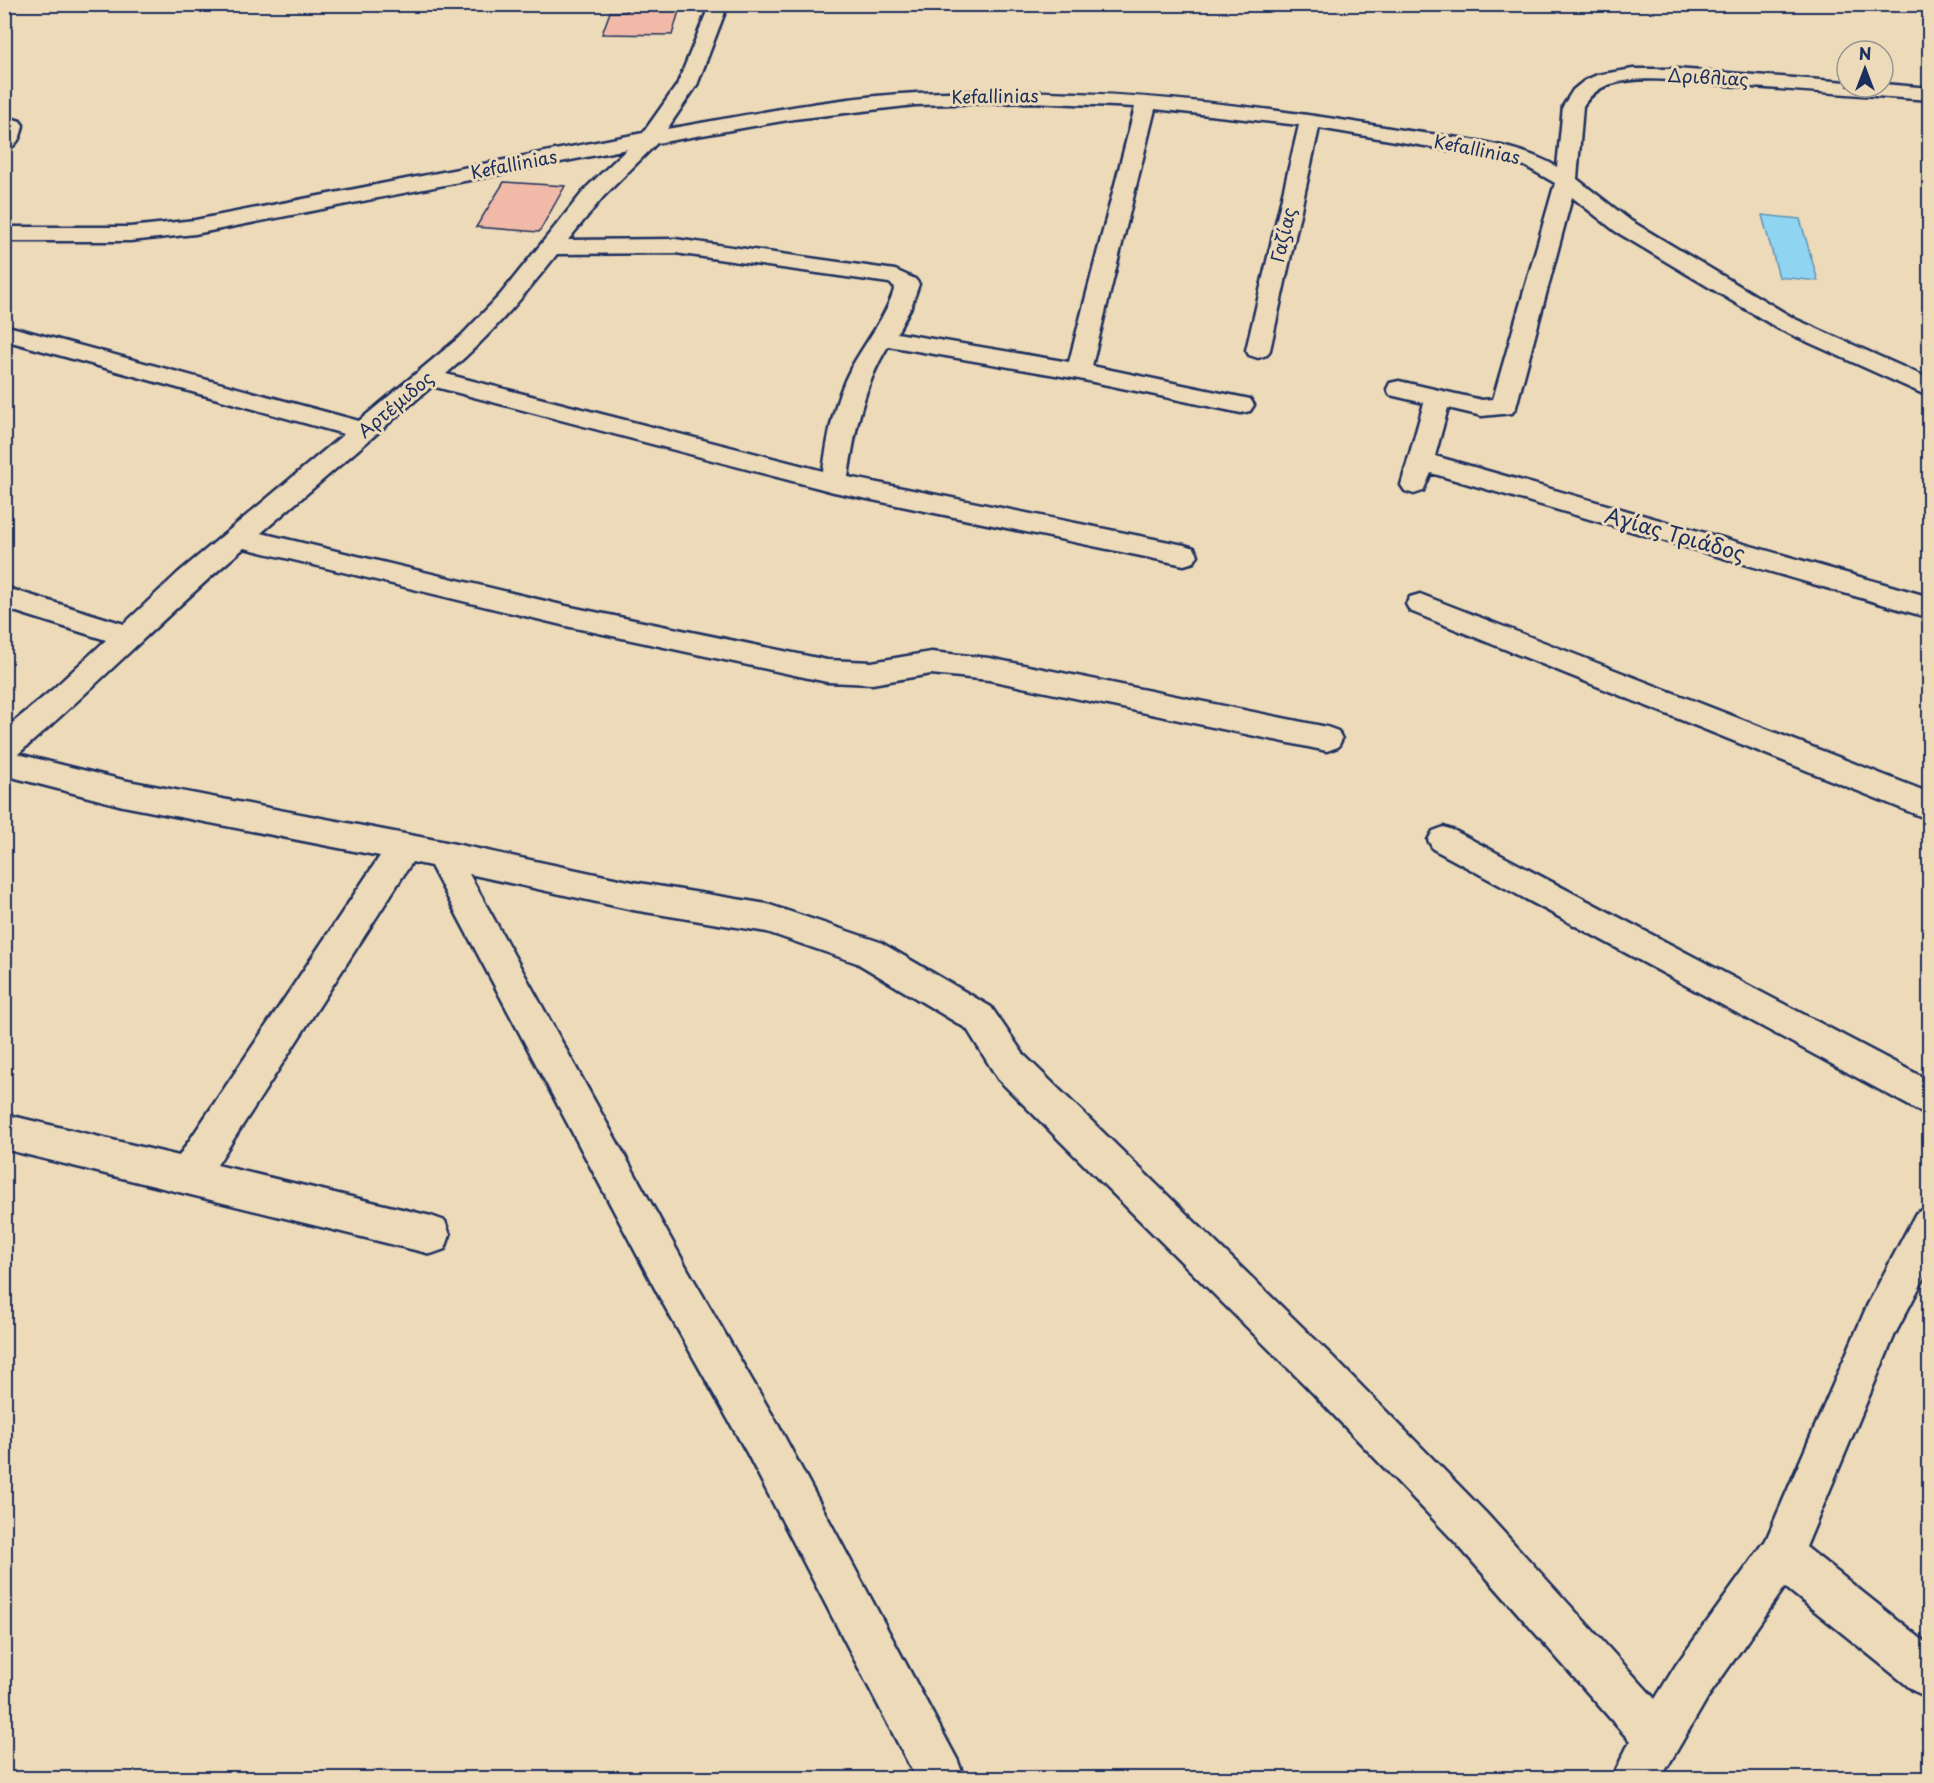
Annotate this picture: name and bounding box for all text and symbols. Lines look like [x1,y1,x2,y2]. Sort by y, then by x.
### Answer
north arrow [1835,39,1895,99]
text: N [1859,41,1871,65]
street label: Δριβλιας [1667,61,1749,92]
street label: Kefallinias [951,81,1039,110]
street label: Kefallinias [1432,127,1523,170]
street label: Kefallinias [468,142,559,185]
street label: Γαζίας [1263,204,1302,265]
street label: Αρτέμιδος [351,364,439,444]
street label: Αγίας Τριάδος [1602,498,1749,568]

